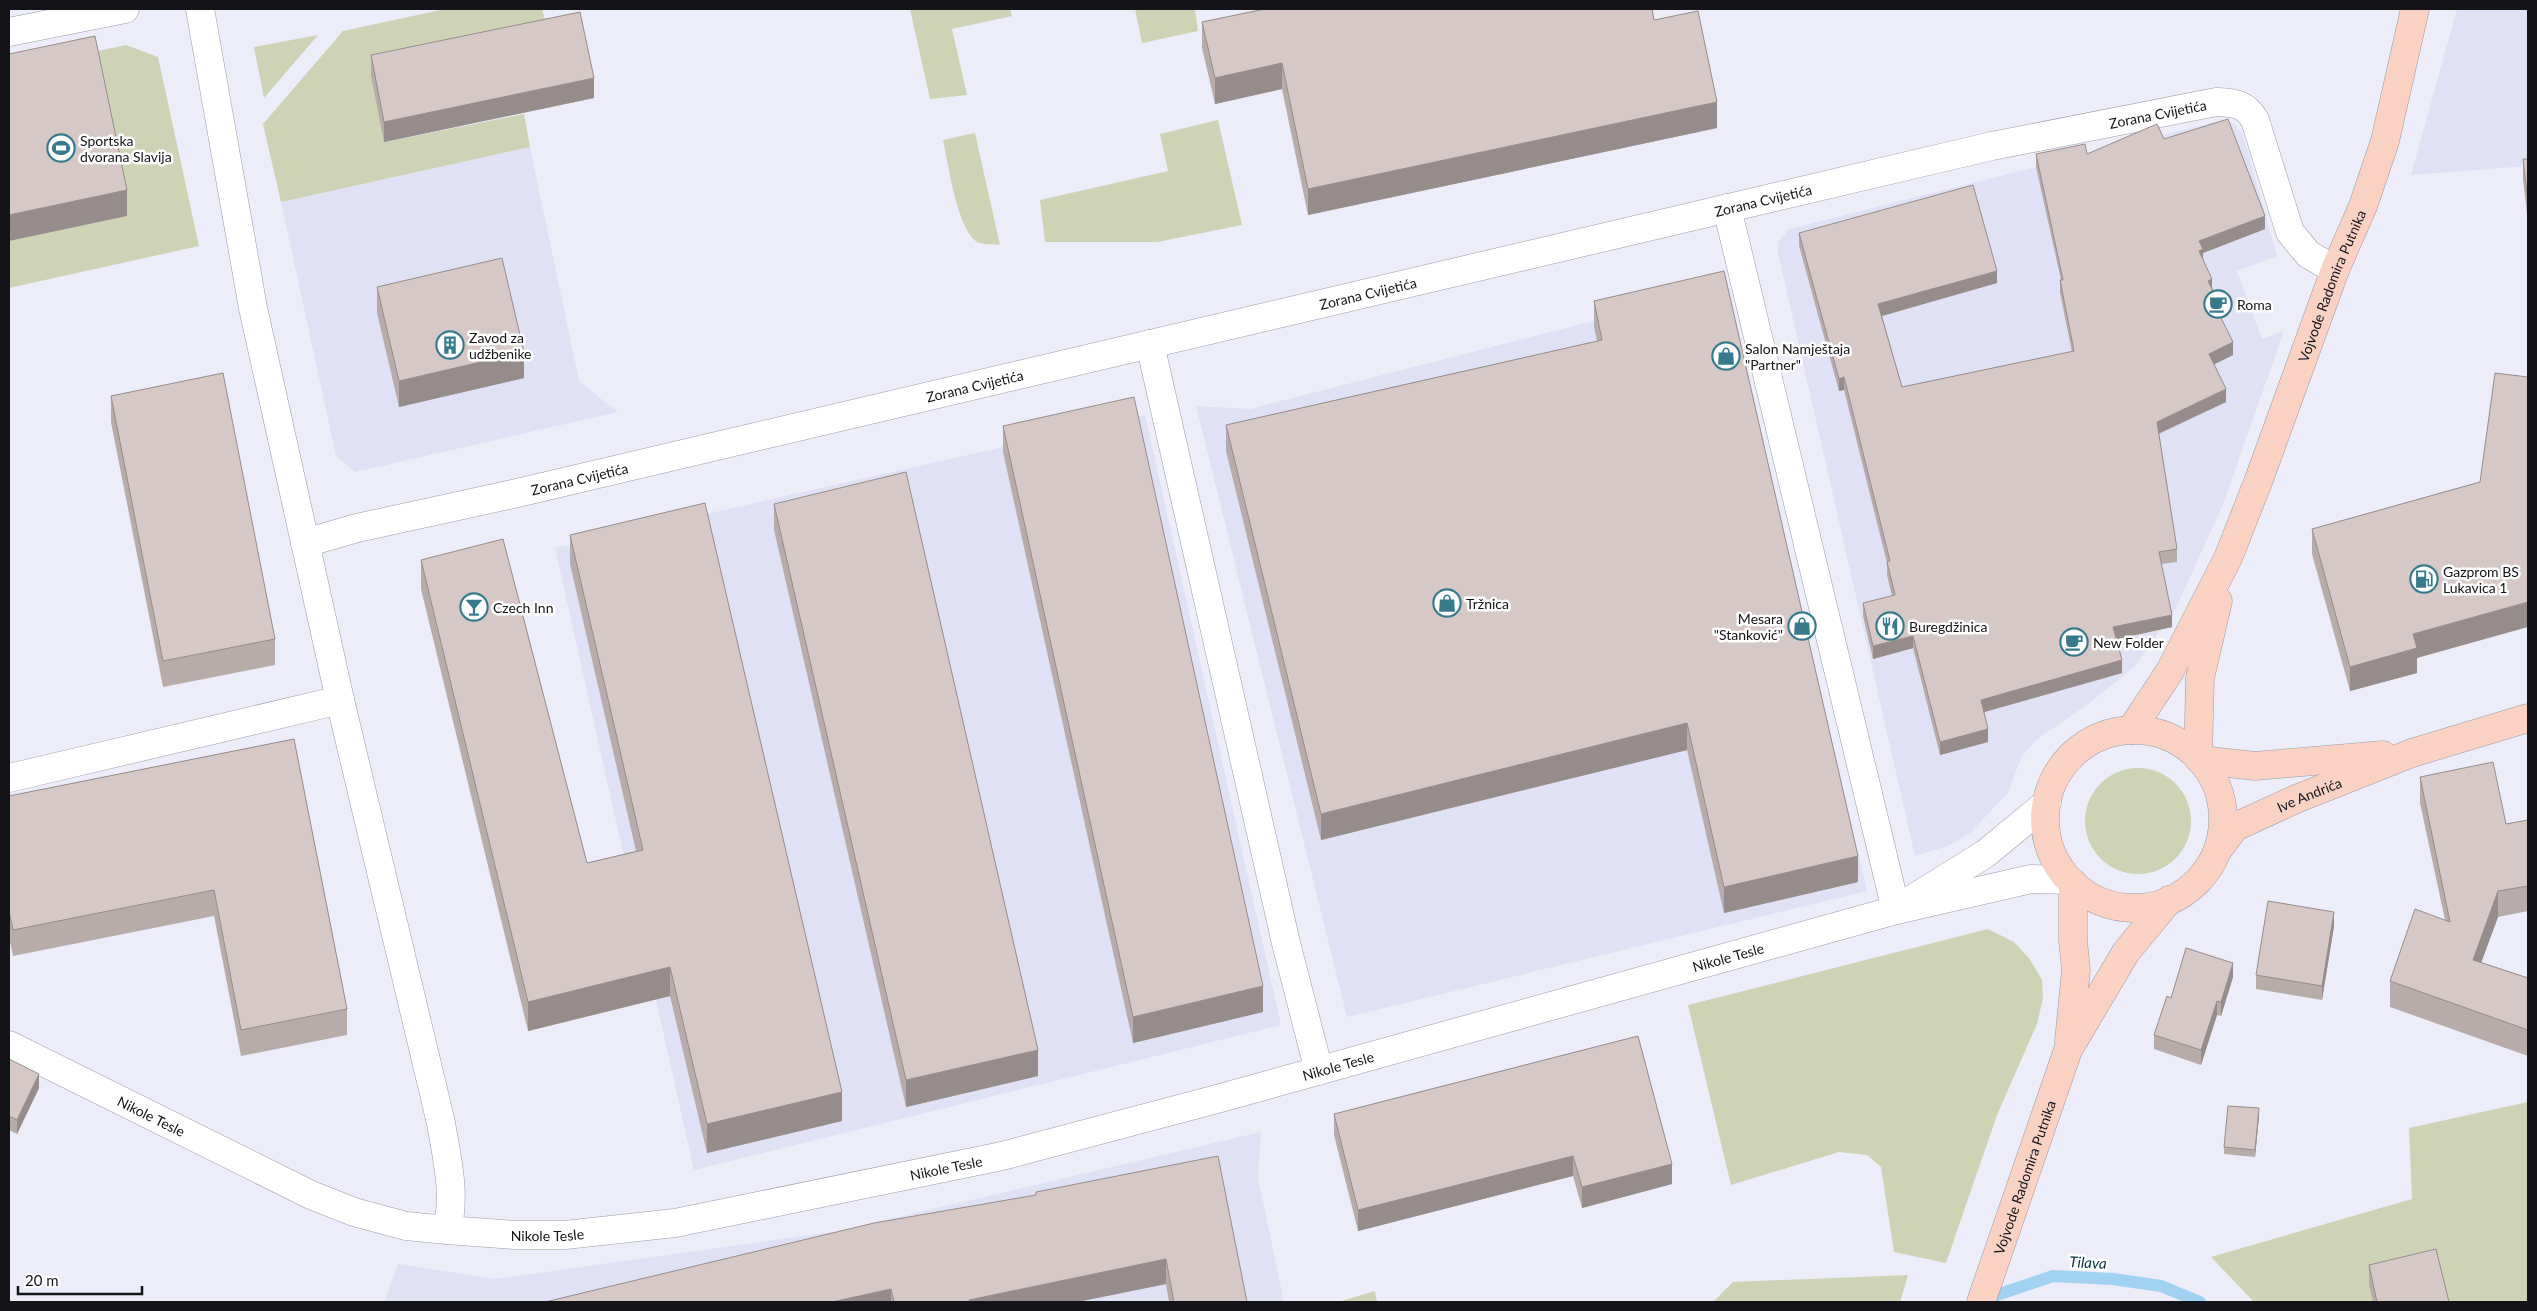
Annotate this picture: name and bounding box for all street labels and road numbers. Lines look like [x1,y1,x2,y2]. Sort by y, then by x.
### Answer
street label: Zorana Cvijetića [2107,96,2208,131]
street label: Zorana Cvijetića [1713,180,1813,219]
street label: Vojvode Radomira Putnika [2294,207,2369,364]
street label: Zorana Cvijetića [1318,273,1418,312]
street label: Zorana Cvijetića [924,366,1025,405]
street label: Zorana Cvijetića [529,459,630,498]
street label: Ive Andrića [2274,773,2344,815]
street label: Nikole Tesle [1690,939,1766,975]
street label: Nikole Tesle [1300,1047,1375,1083]
street label: Nikole Tesle [115,1092,188,1140]
street label: Vojvode Radomira Putnika [1990,1098,2059,1257]
street label: Nikole Tesle [908,1152,984,1183]
street label: Nikole Tesle [511,1224,585,1244]

